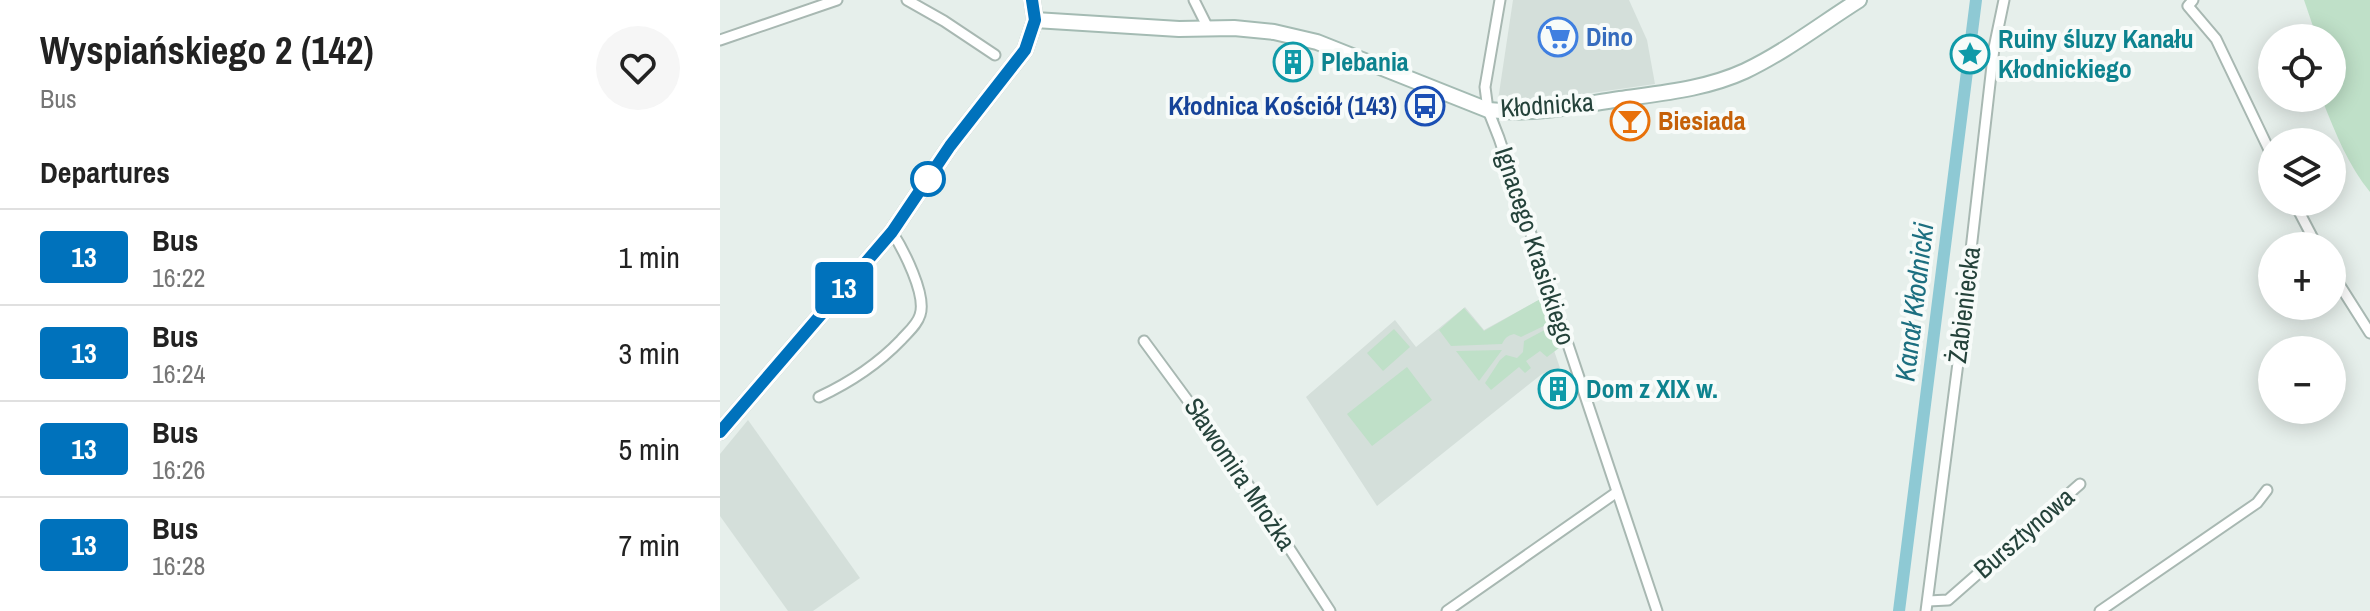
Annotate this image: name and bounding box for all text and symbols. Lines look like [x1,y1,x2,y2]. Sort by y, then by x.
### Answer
supermarket icon: Dino [1537,16,1579,58]
place label: Dino [1586,19,1633,54]
place label: Ruiny śluzy Kanału Kłodnickiego [1998,21,2194,86]
map controls [2258,24,2346,424]
button: locate [2258,24,2346,112]
text: Wyspiańskiego 2 (142) [40,25,374,76]
button: heart [596,26,680,110]
place icon: Ruiny śluzy Kanału Kłodnickiego [1949,33,1991,75]
building icon: Plebania [1272,41,1314,83]
place label: Plebania [1321,44,1409,79]
text: Bus [40,81,77,116]
street label: Kłodnicka [1499,84,1595,125]
bus stop icon: Kłodnica Kościół (143) [1404,85,1446,127]
place label: Kłodnica Kościół (143) [1168,88,1397,123]
bar icon: Biesiada [1609,100,1651,142]
place label: Biesiada [1658,103,1746,138]
button: layers [2258,128,2346,216]
street label: Ignacego Krasickiego [1487,142,1584,349]
text: Departures [40,152,170,192]
unlabelled marker [911,162,945,196]
text: Bus [152,220,198,260]
water label: Kanał Kłodnicki [1885,220,1943,383]
button: + [2258,232,2346,320]
text: 1 min [618,237,680,277]
text: 13 [71,238,97,276]
street label: Żabieniecka [1939,244,1988,365]
text: 16:22 [152,260,205,295]
line badge: 13 [808,262,880,314]
text: 13 [831,269,857,307]
text: Bus [152,316,198,356]
text: 3 min [618,333,680,373]
text: 13 [71,334,97,372]
button: − [2258,336,2346,424]
text: 16:24 [152,356,205,391]
building icon: Dom z XIX w. [1537,368,1579,410]
place label: Dom z XIX w. [1586,371,1718,406]
street label: Sławomira Mrożka [1177,391,1304,557]
text: Bus [152,412,198,452]
text: 5 min [618,429,680,469]
text: 13 [71,430,97,468]
text: 16:26 [152,452,205,487]
street label: Bursztynowa [1966,479,2081,586]
text: Bus [152,508,198,548]
text: 7 min [618,525,680,565]
text: 13 [71,526,97,564]
text: 16:28 [152,548,205,583]

